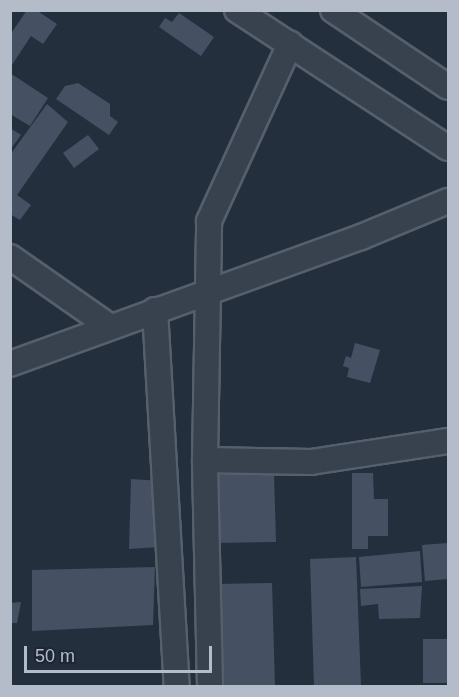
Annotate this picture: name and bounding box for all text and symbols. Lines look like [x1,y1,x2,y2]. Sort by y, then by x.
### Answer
scale bar [27,634,214,672]
text: 50 m [35,646,75,666]

